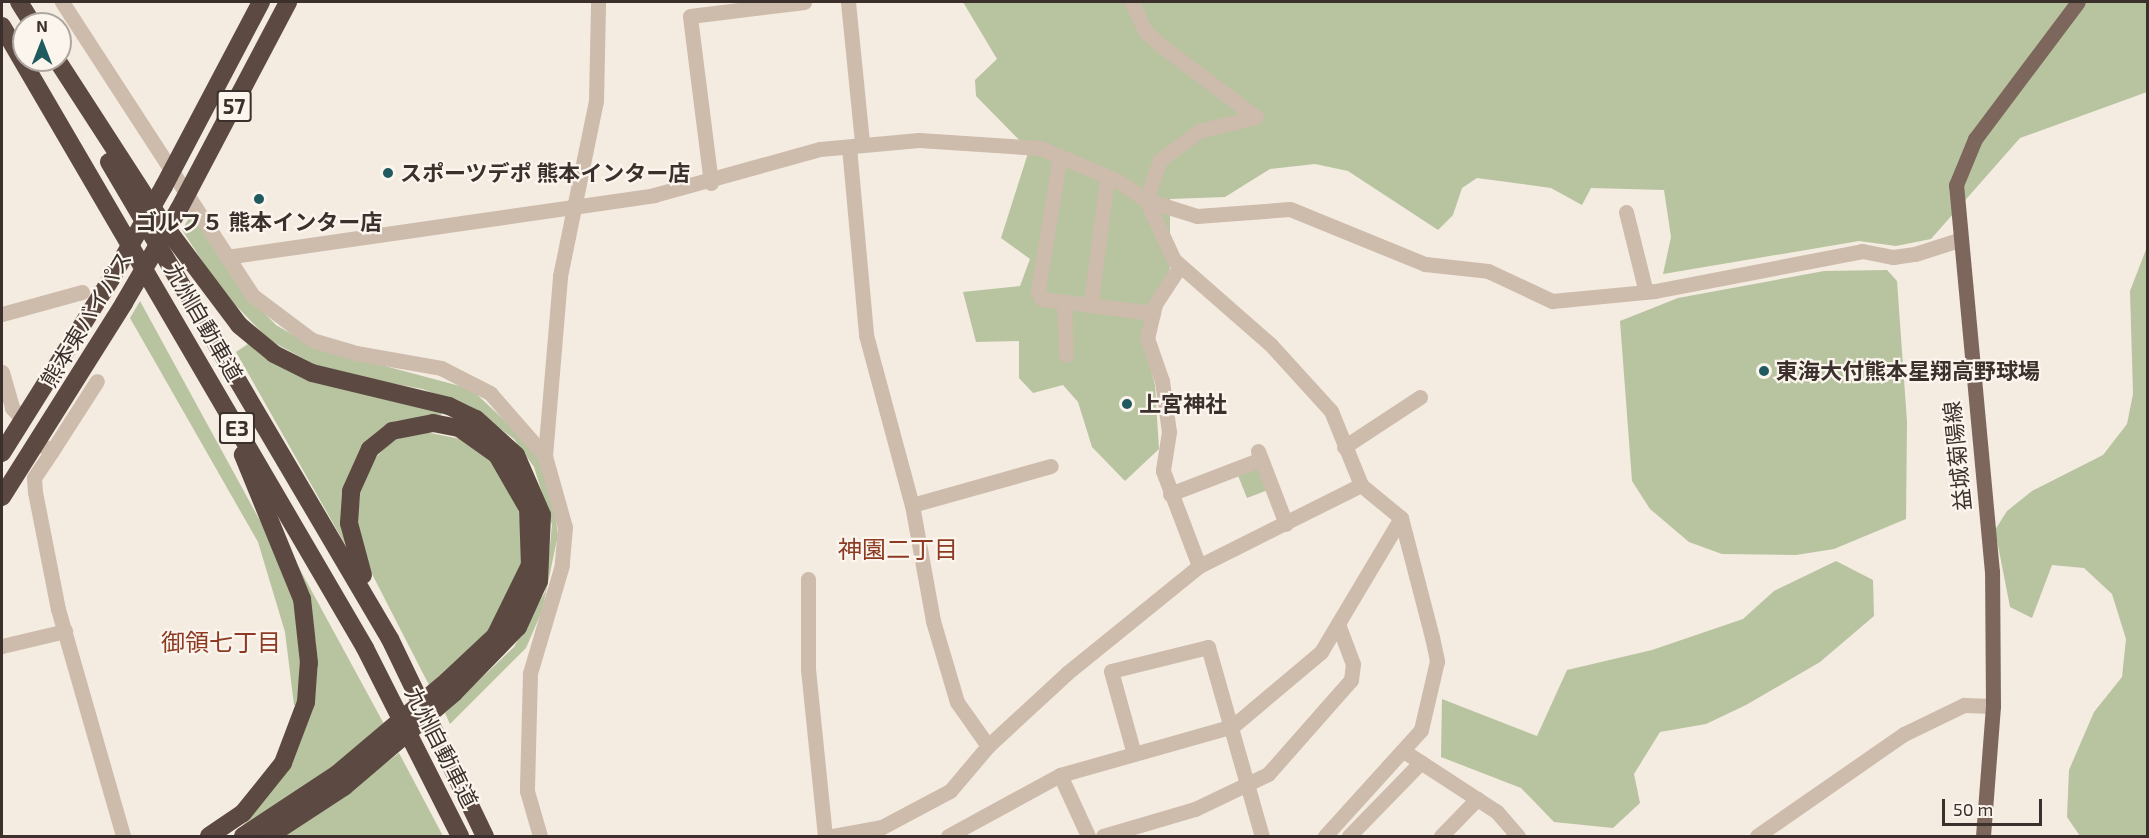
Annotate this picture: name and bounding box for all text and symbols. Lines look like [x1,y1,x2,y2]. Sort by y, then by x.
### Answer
north arrow [12,12,72,72]
text: N [36,16,48,35]
road number: 57 [216,88,252,124]
place label: スポーツデポ 熊本インター店 [400,160,691,186]
marker: スポーツデポ 熊本インター店 [381,166,395,180]
marker: ゴルフ５ 熊本インター店 [252,192,266,206]
place label: ゴルフ５ 熊本インター店 [136,209,382,235]
street label: 熊本東バイパス [35,246,137,392]
street label: 九州自動車道 [160,258,248,386]
place label: 東海大付熊本星翔高野球場 [1776,358,2040,384]
marker: 東海大付熊本星翔高野球場 [1757,364,1771,378]
place label: 上宮神社 [1139,391,1227,417]
marker: 上宮神社 [1120,397,1134,411]
street label: 益城菊陽線 [1938,400,1976,512]
road number: E3 [218,410,256,446]
district label: 神園二丁目 [838,535,958,563]
district label: 御領七丁目 [161,628,281,656]
street label: 九州自動車道 [400,682,484,812]
scale bar [1945,787,2046,825]
text: 50 m [1953,798,1993,820]

